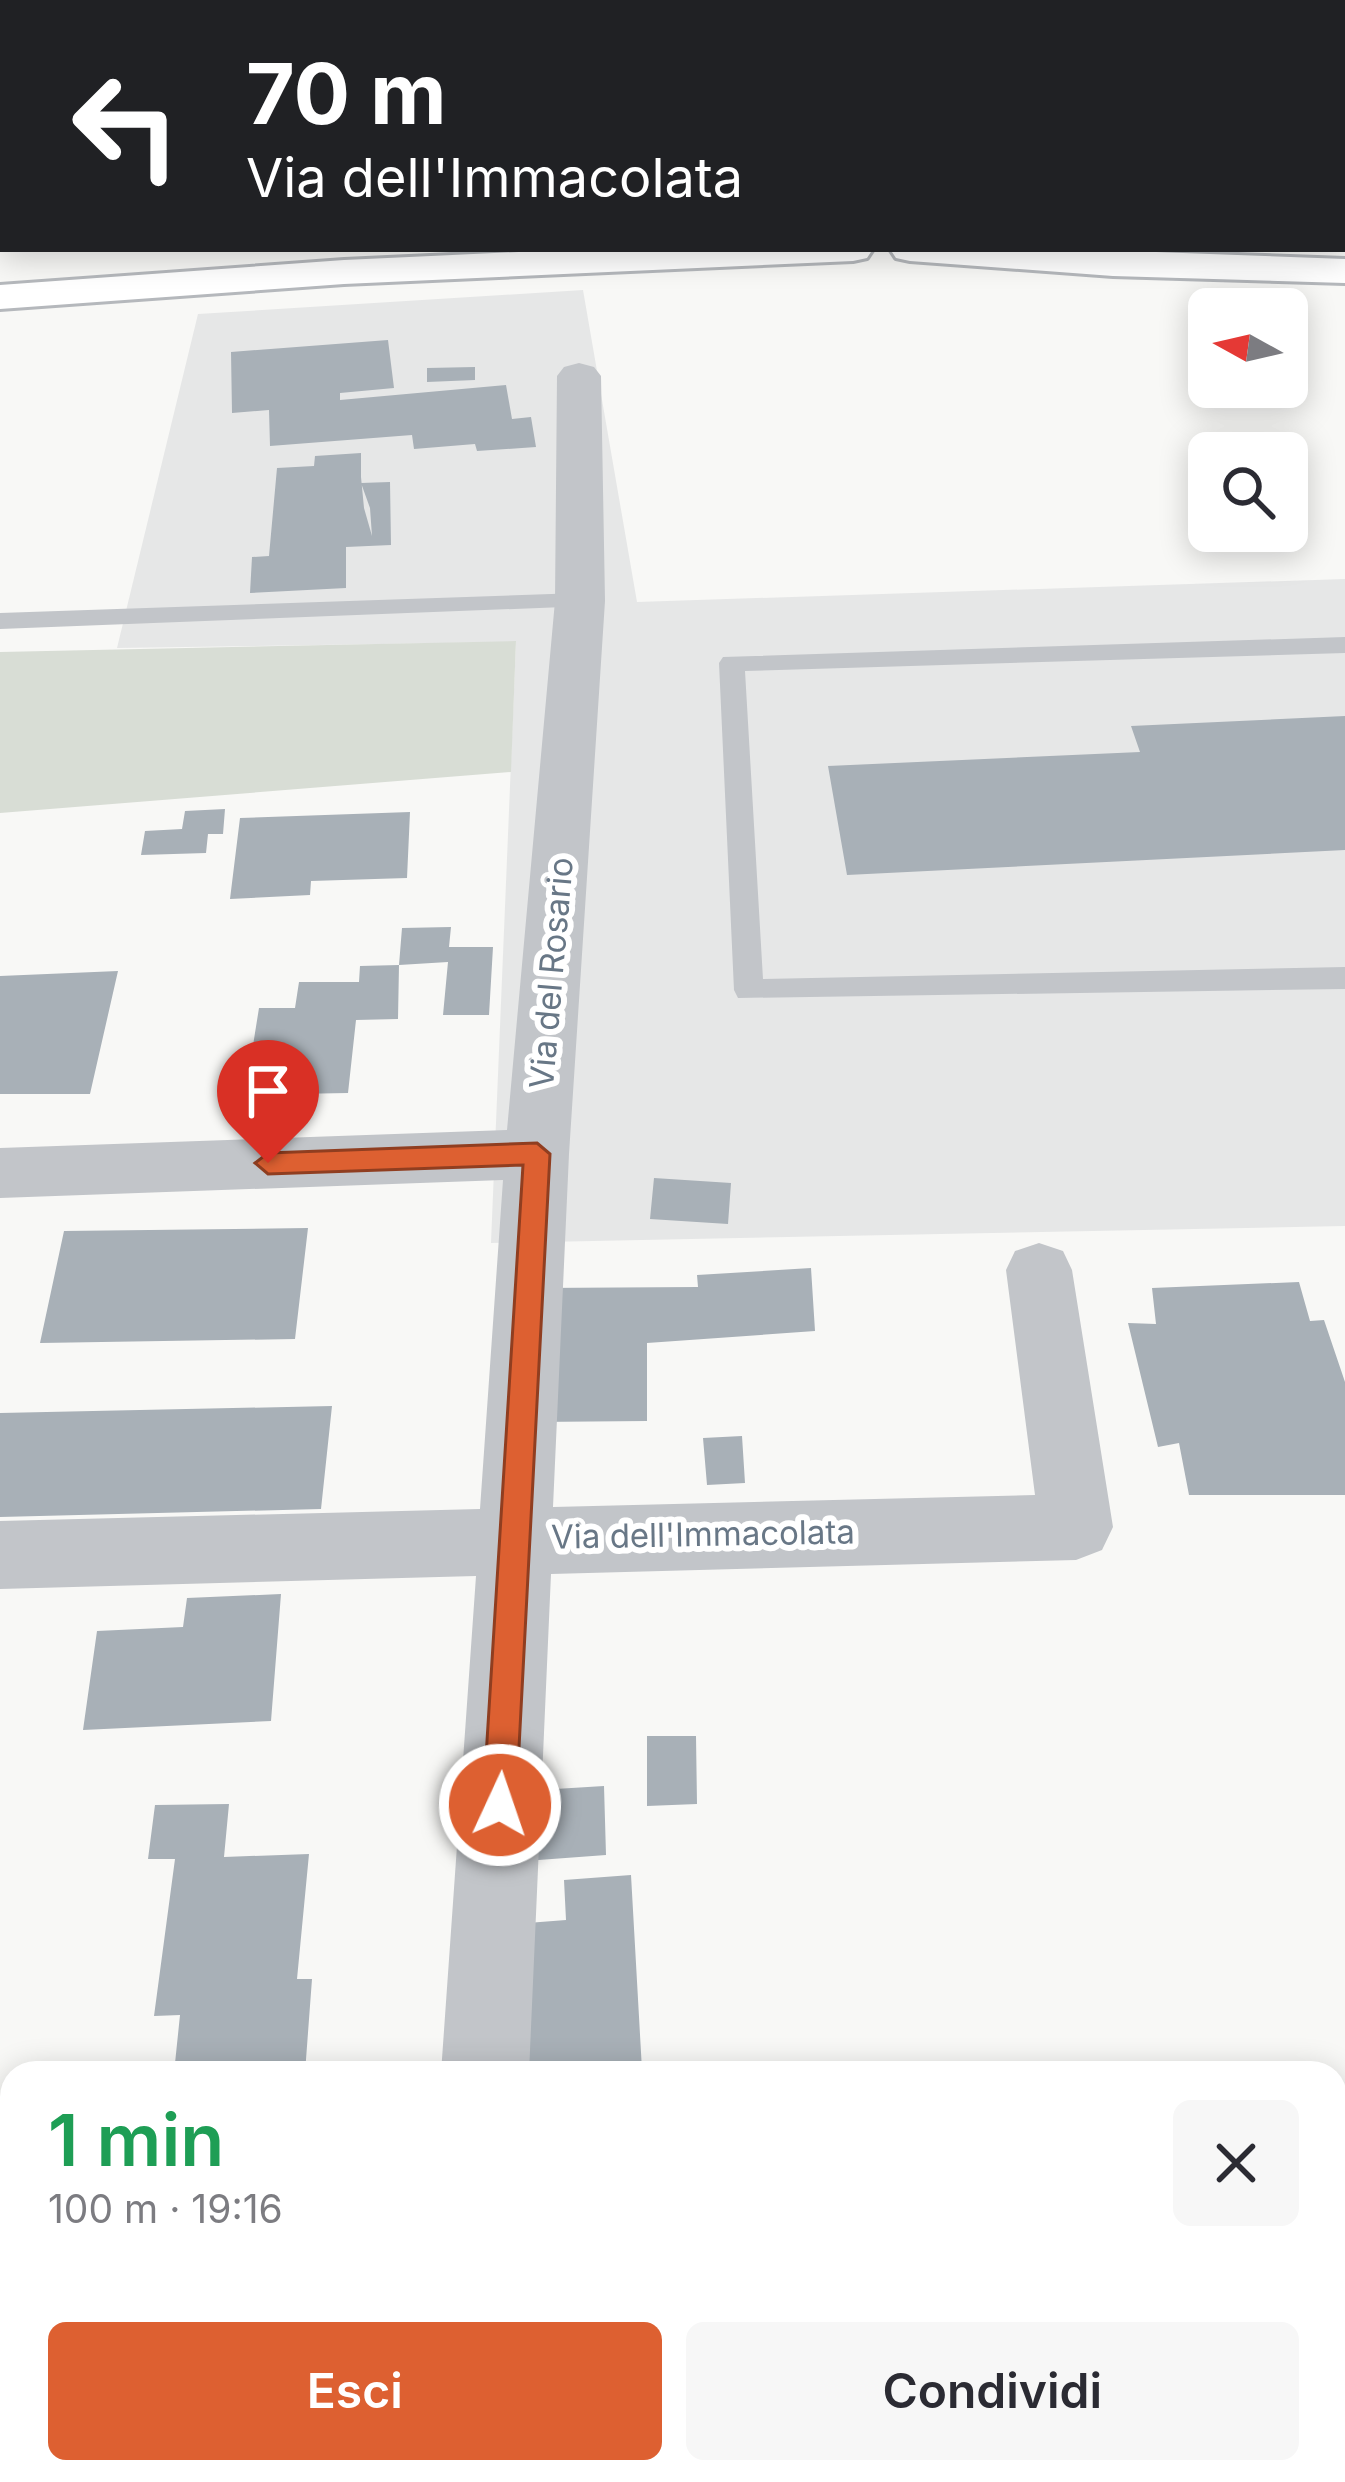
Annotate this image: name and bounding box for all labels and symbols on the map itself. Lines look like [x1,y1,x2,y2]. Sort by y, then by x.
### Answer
north arrow [1188,288,1308,408]
street label: Via del Rosario [521,855,581,1091]
pin [217,1040,319,1163]
street label: Via dell'Immacolata [551,1511,855,1557]
position arrow [437,1742,563,1868]

